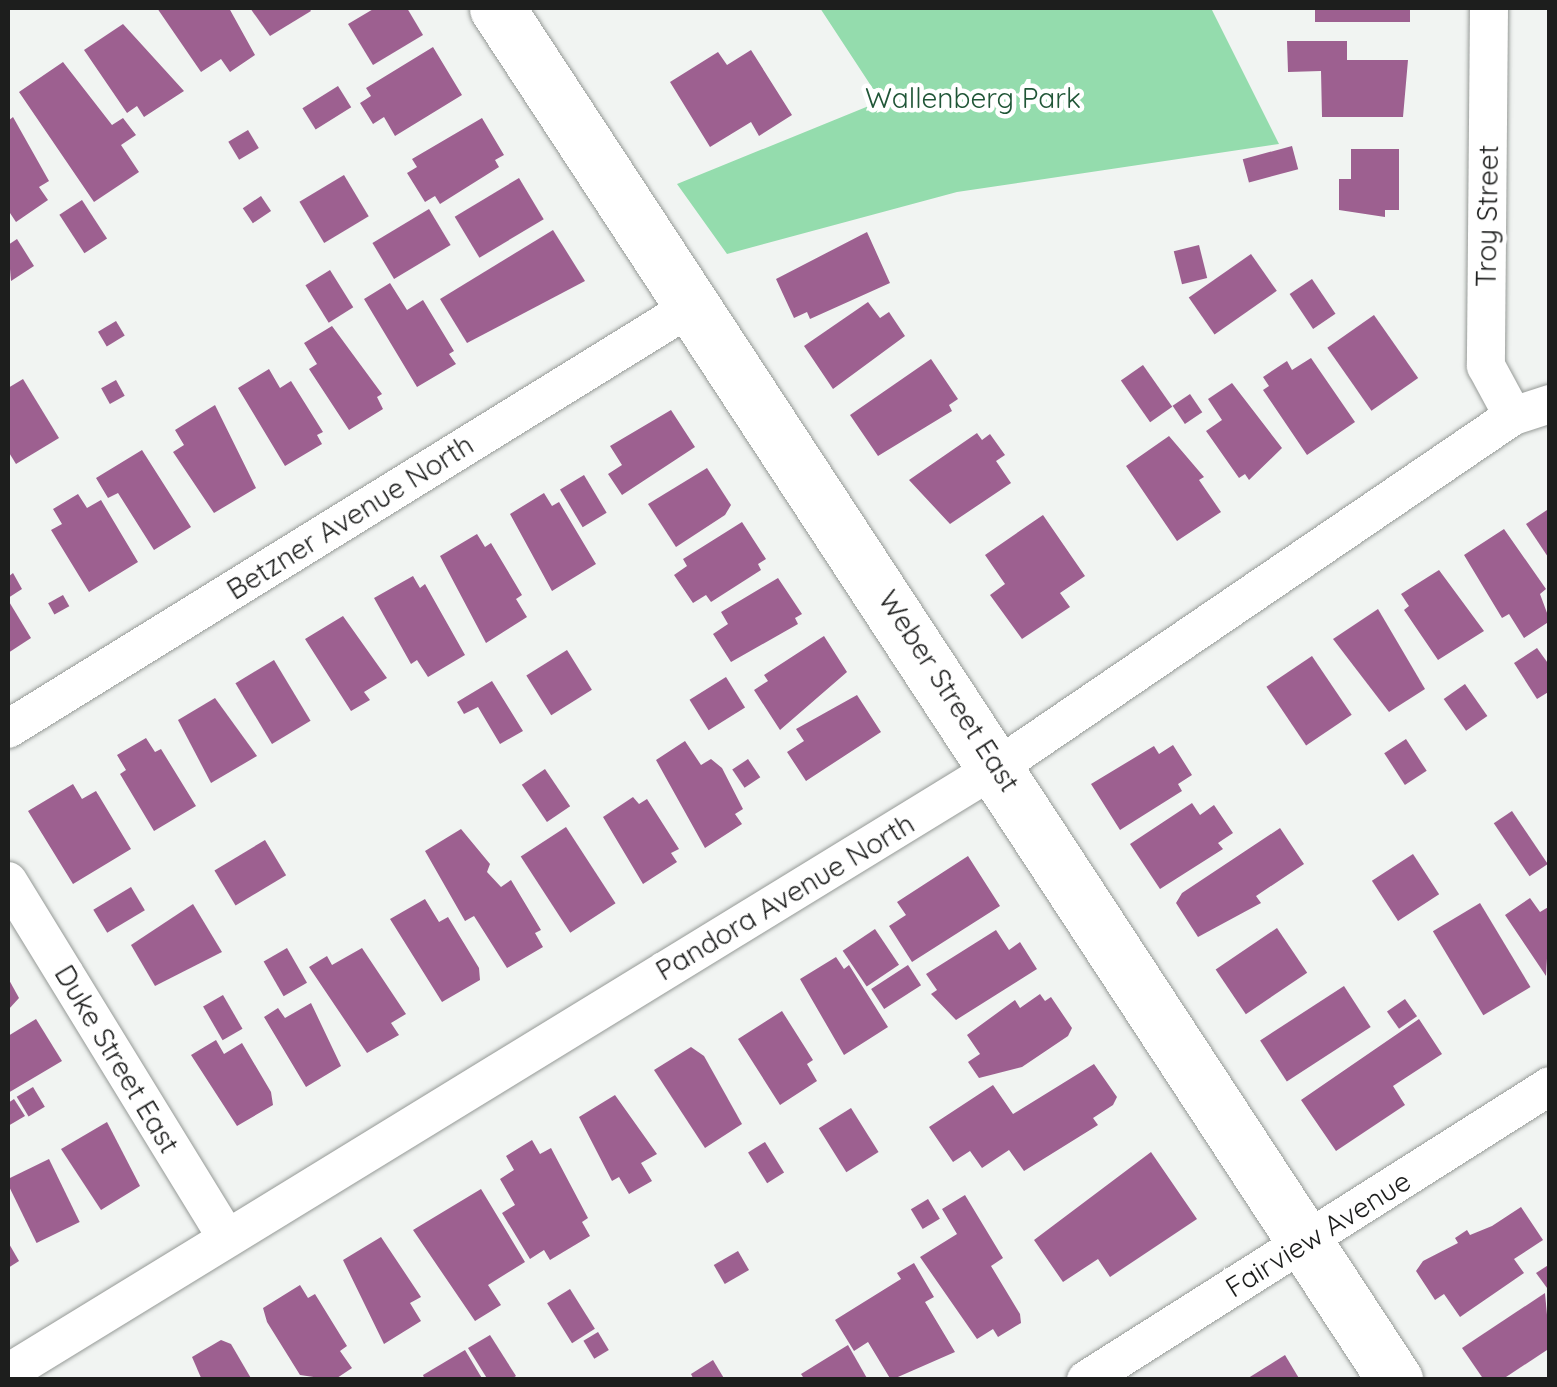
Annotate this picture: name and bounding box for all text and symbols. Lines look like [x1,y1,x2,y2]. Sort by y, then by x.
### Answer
park label: Wallenberg Park [865,81,1081,115]
street label: Troy Street [1469,145,1505,287]
street label: Betzner Avenue North [221,427,479,607]
street label: Weber Street East [871,584,1027,798]
street label: Pandora Avenue North [650,806,920,988]
street label: Duke Street East [48,959,186,1159]
street label: Fairview Avenue [1219,1164,1417,1304]

